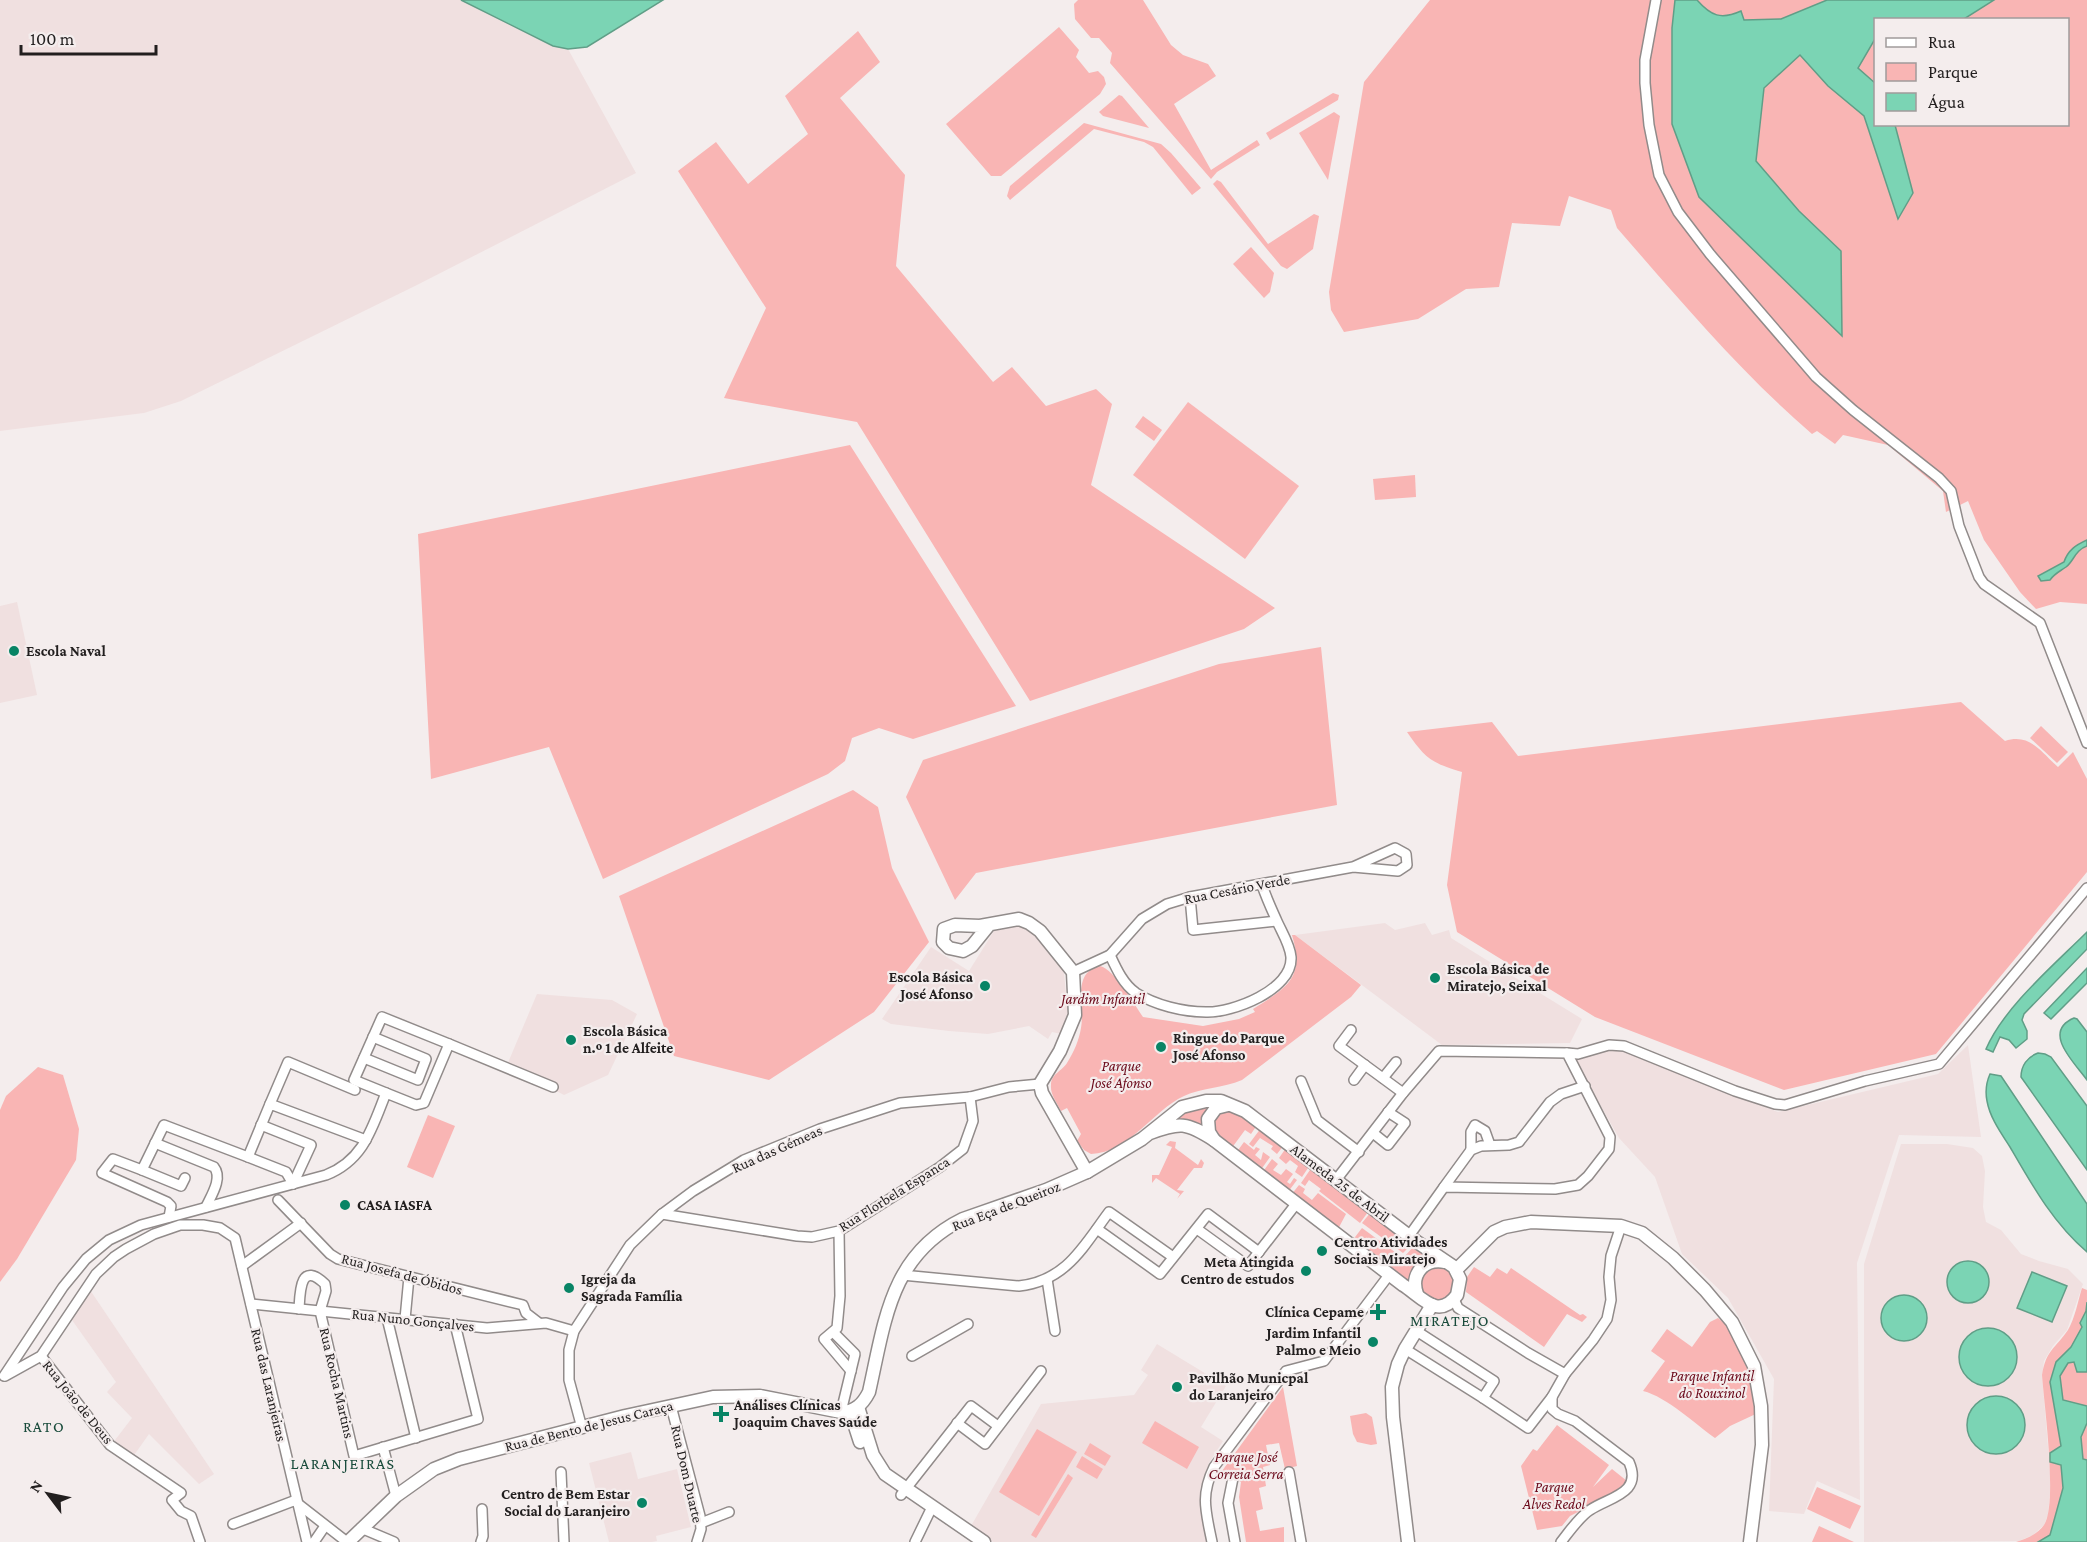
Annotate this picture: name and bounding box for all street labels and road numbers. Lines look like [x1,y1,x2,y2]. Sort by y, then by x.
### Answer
street label: Rua Cesário Verde [1183,871,1292,907]
street label: Rua das Gémeas [729,1122,825,1176]
street label: Alameda 25 de Abril [1288,1141,1393,1225]
street label: Rua Florbela Espanca [835,1153,953,1236]
street label: Rua Eça de Queiroz [950,1178,1063,1235]
street label: Rua Josefa de Óbidos [339,1250,464,1299]
street label: Rua Nuno Gonçalves [351,1306,475,1335]
street label: Rua Rocha Martins [317,1326,358,1440]
street label: Rua das Laranjeiras [247,1327,290,1444]
street label: Rua João de Deus [39,1357,117,1448]
street label: Rua de Bento de Jesus Caraça [503,1397,675,1456]
street label: Rua Dom Duarte [668,1424,706,1525]

